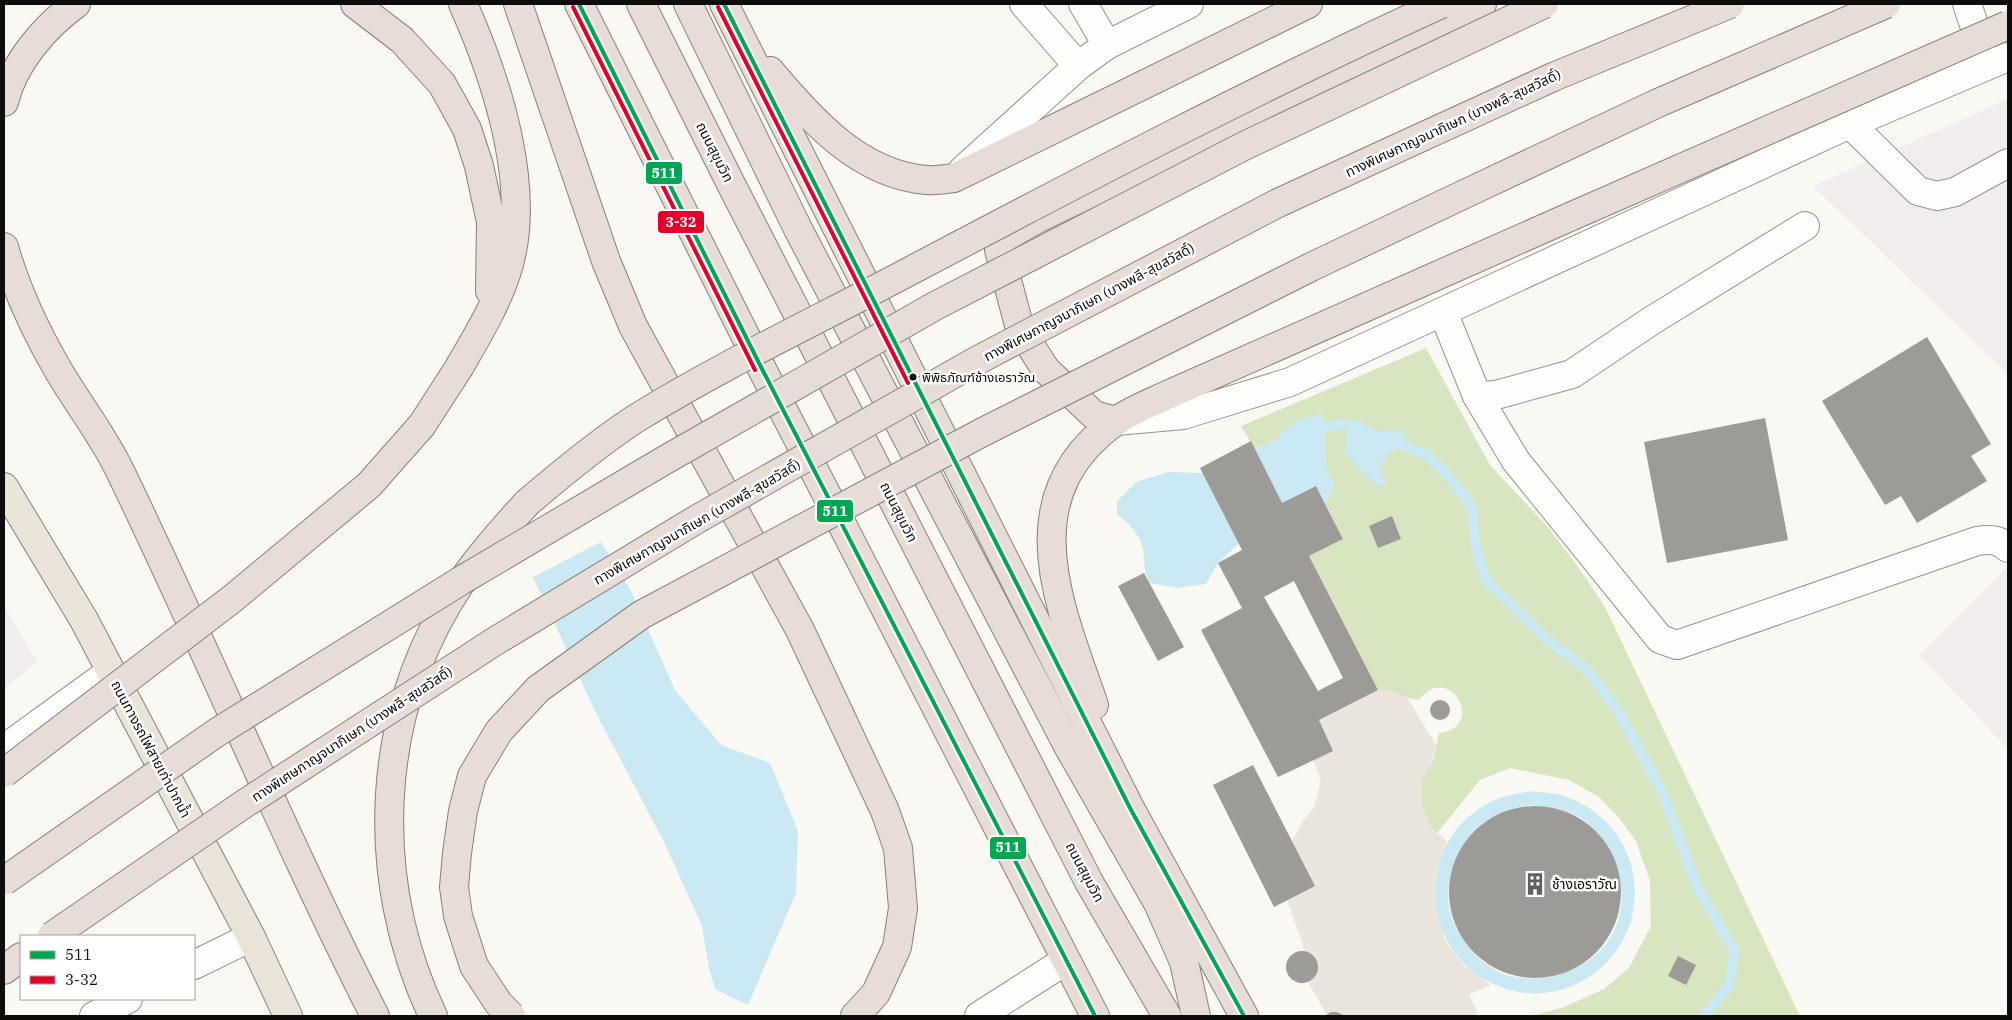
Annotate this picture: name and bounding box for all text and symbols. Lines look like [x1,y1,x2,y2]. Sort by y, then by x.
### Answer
street label: ทางพิเศษกาญจนาภิเษก (บางพลี-สุขสวัสดิ์) [1342,65,1564,181]
street label: ถนนสุขุมวิท [692,119,738,185]
line badge: 511 [645,161,683,185]
text: 511 [651,164,677,182]
line badge: 3-32 [657,210,705,234]
text: 3-32 [666,213,696,231]
street label: ทางพิเศษกาญจนาภิเษก (บางพลี-สุขสวัสดิ์) [981,239,1197,365]
place label: พิพิธภัณฑ์ช้างเอราวัณ [922,369,1035,386]
marker: พิพิธภัณฑ์ช้างเอราวัณ [908,372,918,382]
street label: ทางพิเศษกาญจนาภิเษก (บางพลี-สุขสวัสดิ์) [590,455,804,589]
street label: ถนนสุขุมวิท [876,479,922,545]
line badge: 511 [816,499,854,523]
text: 511 [822,502,848,520]
street label: ทางพิเศษกาญจนาภิเษก (บางพลี-สุขสวัสดิ์) [248,662,456,806]
street label: ถนนทางรถไฟสายเก่าปากน้ำ [107,677,196,821]
line badge: 511 [989,836,1027,860]
text: 511 [995,838,1021,856]
street label: ถนนสุขุมวิท [1062,839,1108,905]
building icon: ช้างเอราวัณ [1522,871,1548,897]
place label: ช้างเอราวัณ [1552,875,1617,893]
legend [20,935,195,1000]
text: 511 [65,945,92,964]
text: 3-32 [65,970,98,989]

